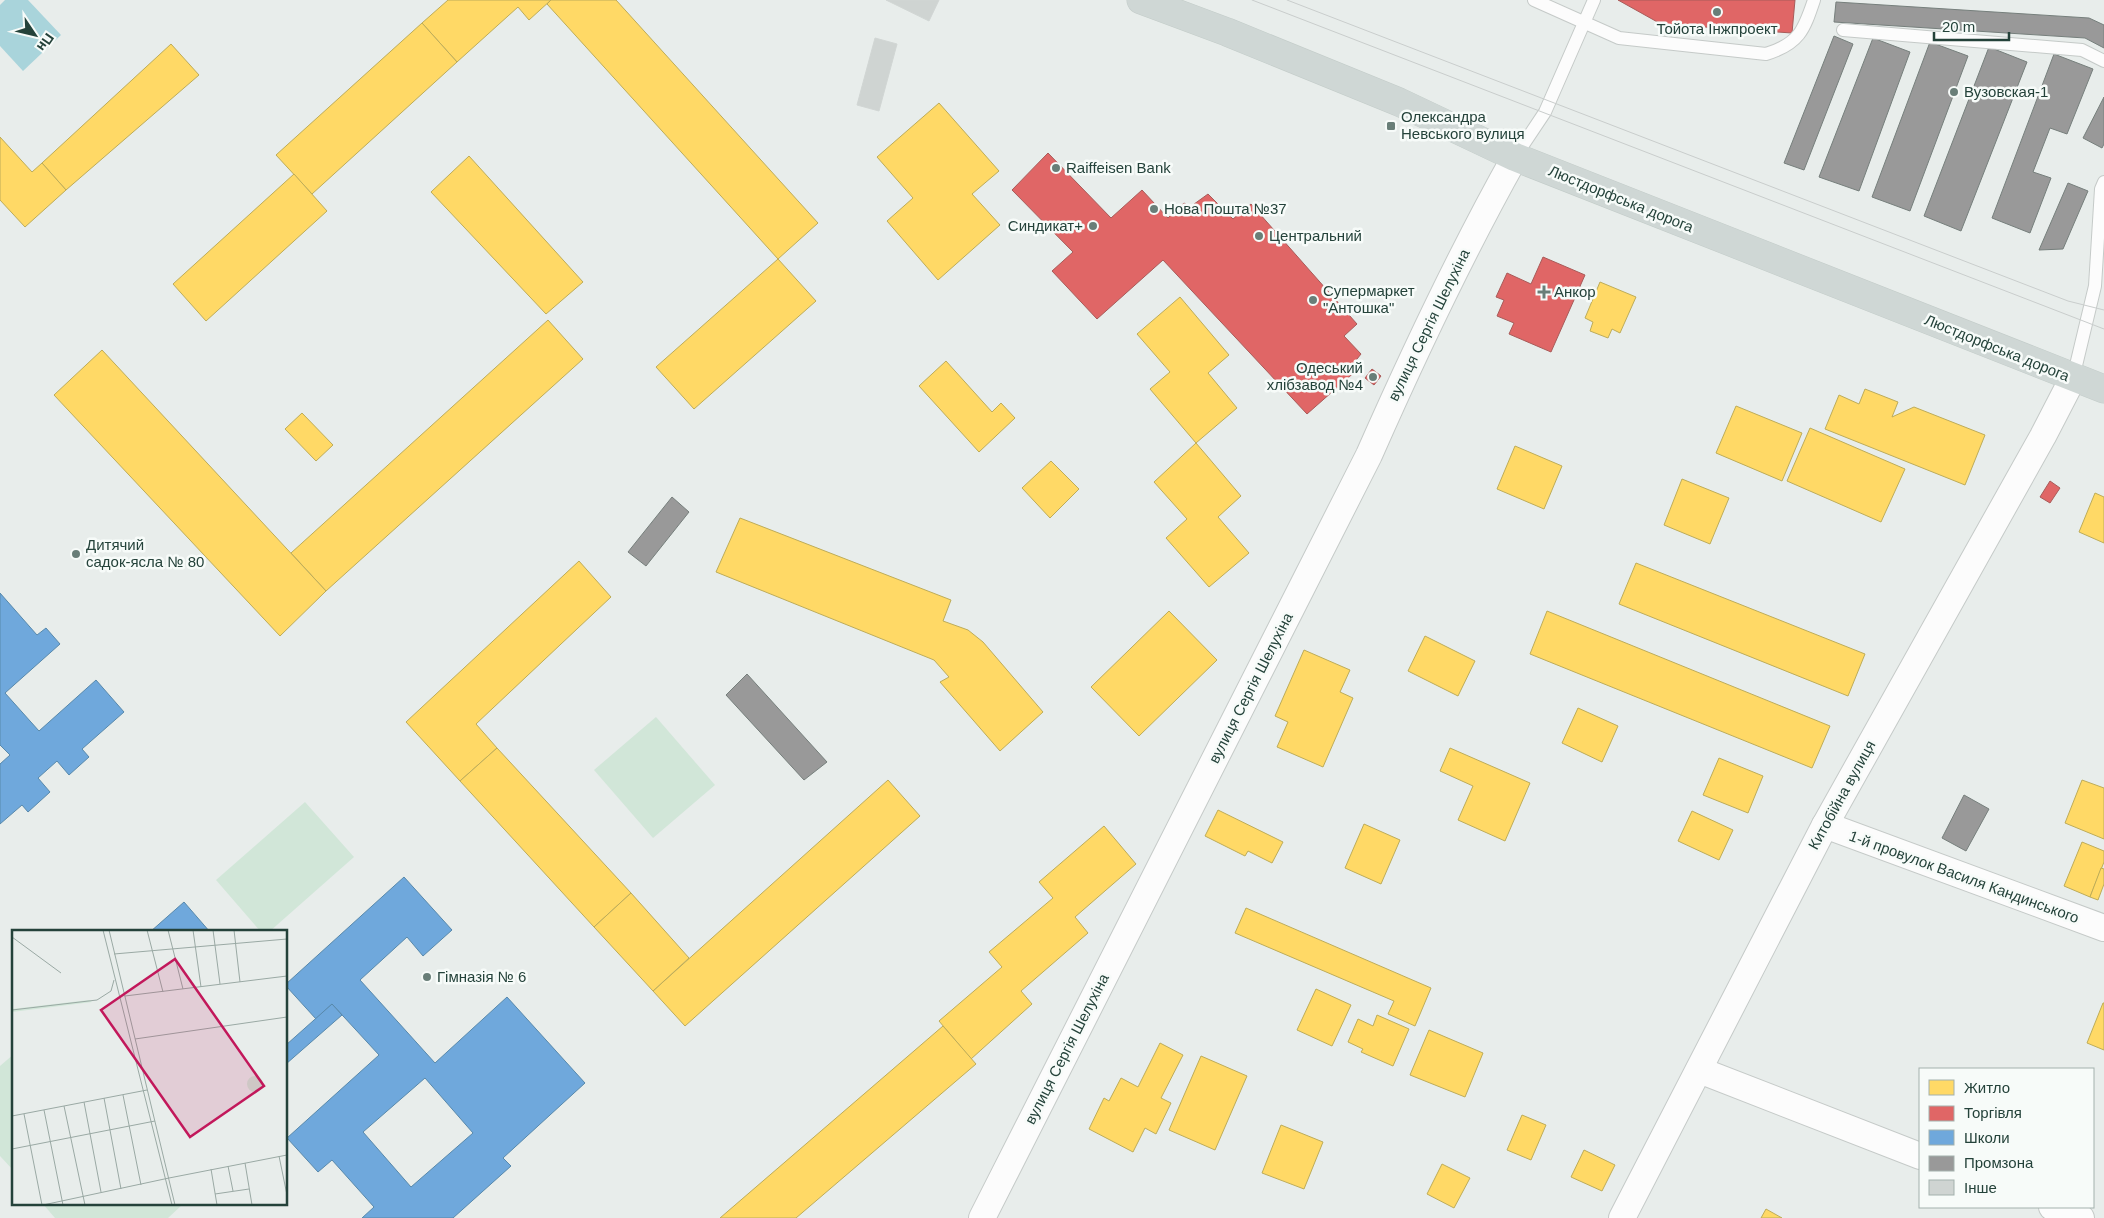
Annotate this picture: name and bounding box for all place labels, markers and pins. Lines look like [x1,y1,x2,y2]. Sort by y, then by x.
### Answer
marker: Тойота Інжпроект [1711,6,1723,18]
place label: Тойота Інжпроект [1656,20,1778,37]
place label: Вузовская-1 [1964,83,2048,100]
marker: Вузовская-1 [1948,86,1960,98]
place label: Олександра Невського вулиця [1401,108,1525,142]
marker: Олександра Невського вулиця [1385,120,1397,132]
place label: Raiffeisen Bank [1066,159,1171,176]
marker: Raiffeisen Bank [1050,162,1062,174]
place label: Нова Пошта №37 [1164,200,1287,217]
marker: Нова Пошта №37 [1148,203,1160,215]
place label: Синдикат+ [1008,217,1083,234]
marker: Синдикат+ [1087,220,1099,232]
place label: Центральний [1269,227,1362,244]
marker: Центральний [1253,230,1265,242]
place label: Супермаркет "Антошка" [1323,282,1415,316]
place label: Анкор [1554,283,1596,300]
marker: Анкор [1538,286,1550,298]
marker: Супермаркет "Антошка" [1307,294,1319,306]
place label: Одеський хлібзавод №4 [1267,359,1363,393]
marker: Одеський хлібзавод №4 [1367,371,1379,383]
place label: Дитячий садок-ясла № 80 [86,536,204,570]
marker: Дитячий садок-ясла № 80 [70,548,82,560]
place label: Гімназія № 6 [437,968,526,985]
marker: Гімназія № 6 [421,971,433,983]

